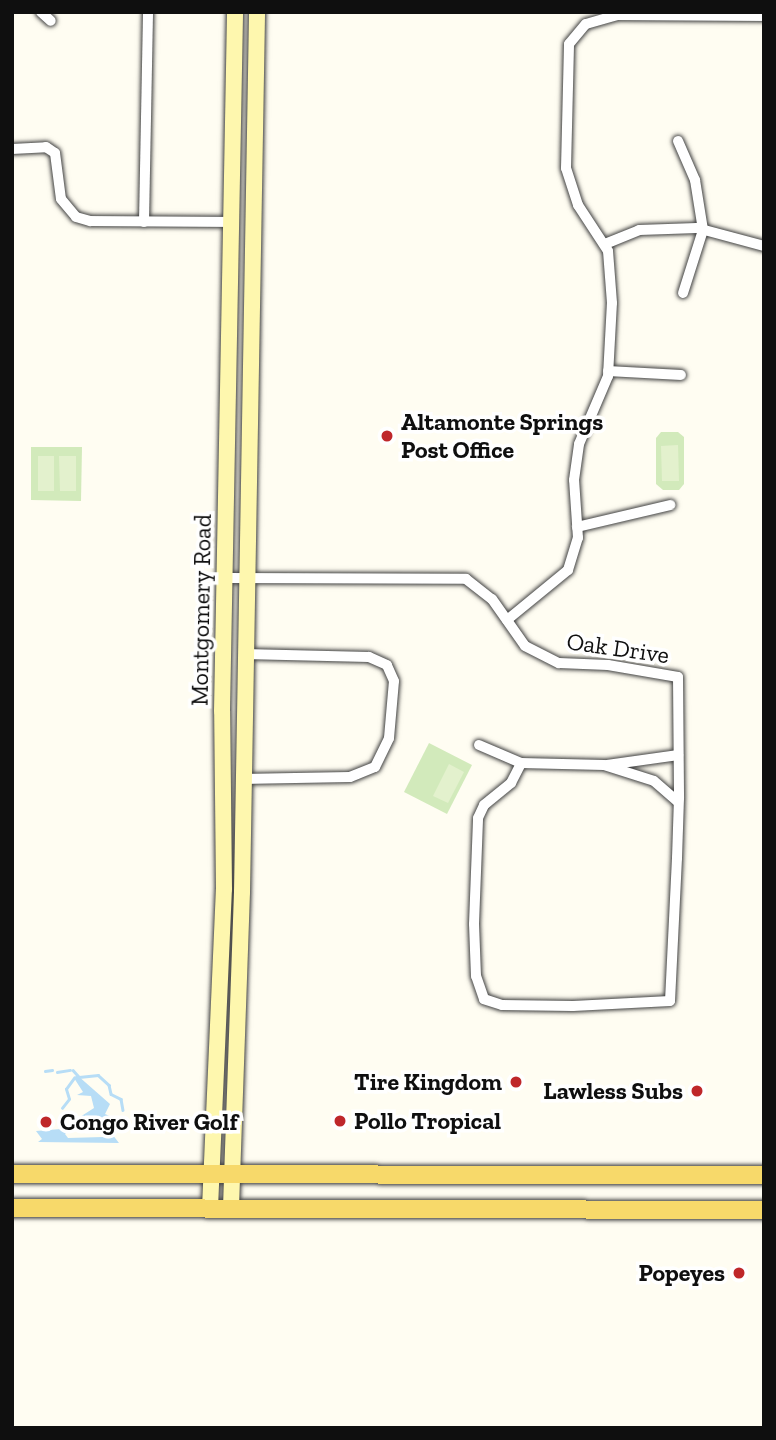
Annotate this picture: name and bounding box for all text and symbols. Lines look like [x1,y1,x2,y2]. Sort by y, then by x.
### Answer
place label: Altamonte Springs Post Office [401,408,603,464]
marker: Altamonte Springs Post Office [379,428,395,444]
street label: Montgomery Road [185,514,217,706]
street label: Oak Drive [565,627,671,669]
place label: Tire Kingdom [354,1068,502,1096]
marker: Tire Kingdom [508,1074,524,1090]
place label: Lawless Subs [543,1077,683,1105]
marker: Lawless Subs [689,1083,705,1099]
place label: Pollo Tropical [354,1107,501,1135]
place label: Congo River Golf [60,1108,238,1136]
marker: Pollo Tropical [332,1113,348,1129]
marker: Congo River Golf [38,1114,54,1130]
place label: Popeyes [639,1259,725,1287]
marker: Popeyes [731,1265,747,1281]

